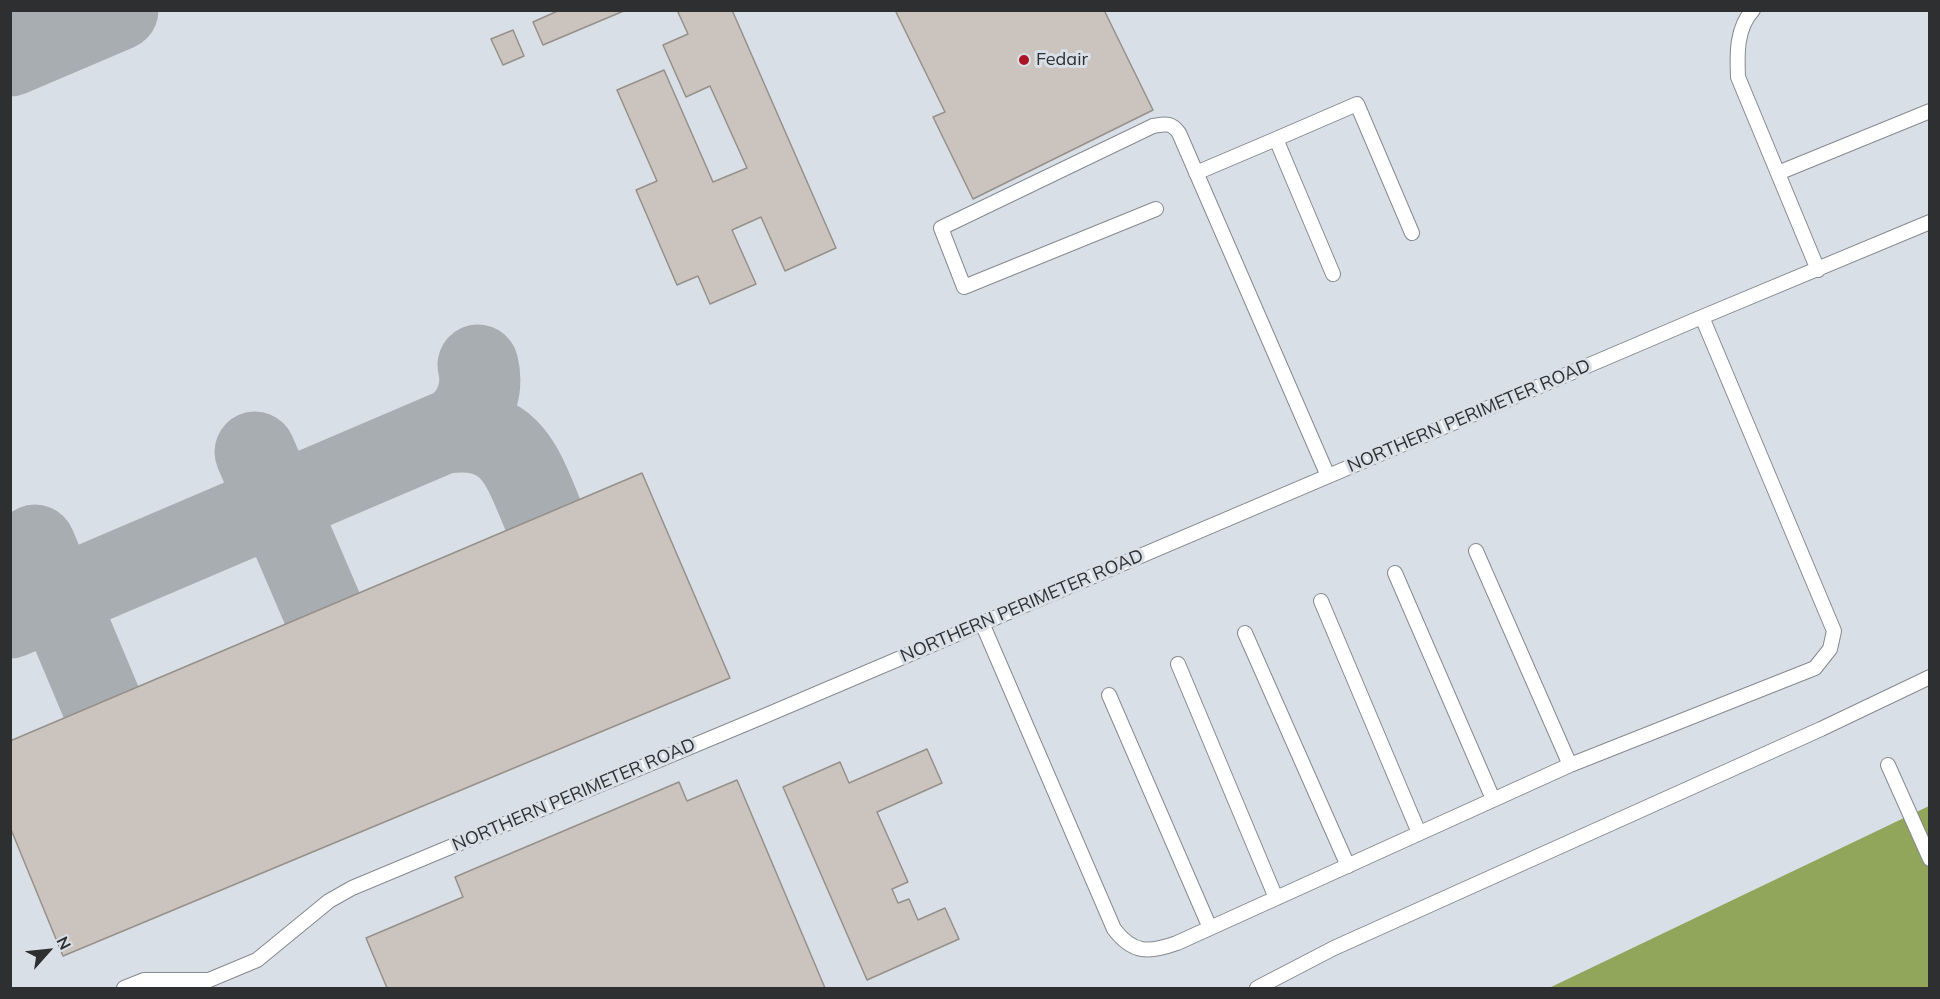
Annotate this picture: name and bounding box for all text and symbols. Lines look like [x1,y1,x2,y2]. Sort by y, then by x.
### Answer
place label: Fedair [1036,49,1088,71]
marker: Fedair [1017,53,1031,67]
street label: NORTHERN PERIMETER ROAD [1344,355,1594,477]
street label: NORTHERN PERIMETER ROAD [897,545,1147,667]
street label: NORTHERN PERIMETER ROAD [449,734,699,856]
north arrow [18,921,78,981]
text: N [52,933,76,953]

